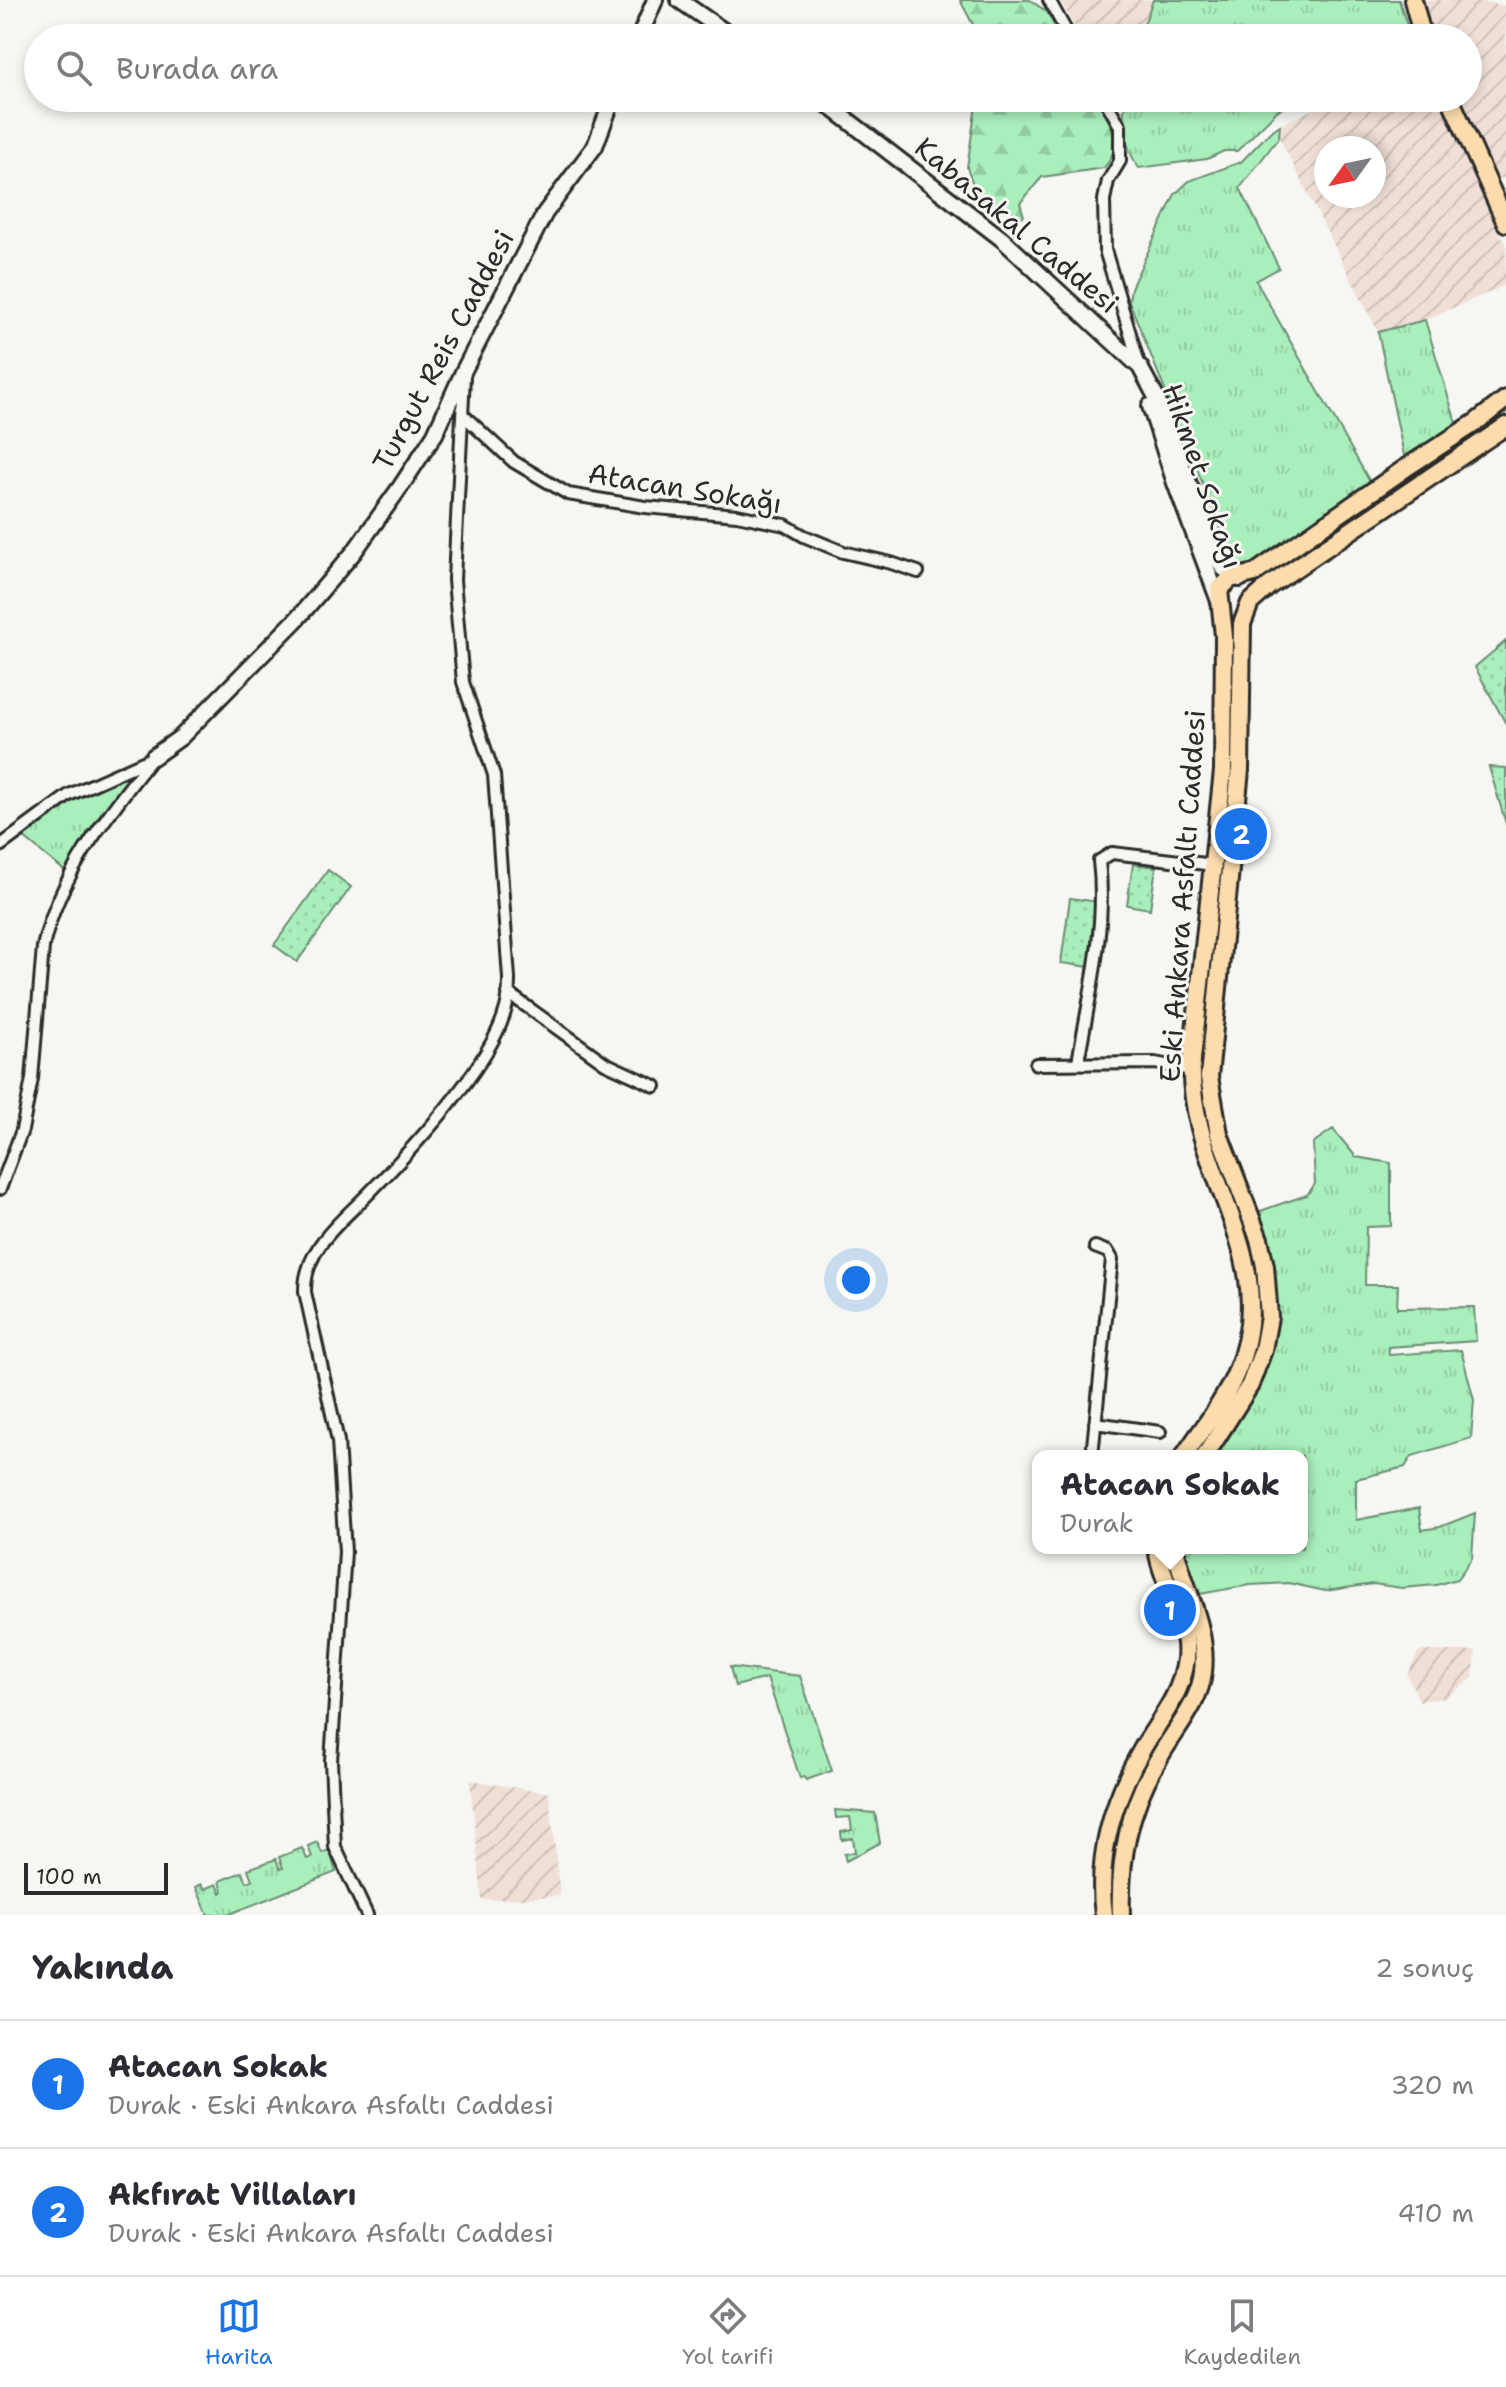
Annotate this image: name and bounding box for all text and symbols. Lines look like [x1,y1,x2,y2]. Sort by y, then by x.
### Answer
search box [24,24,1482,112]
icon: search [52,46,96,90]
text: Burada ara [116,48,278,89]
street label: Kabasakal Caddesi [907,128,1127,322]
north arrow [1314,136,1386,208]
street label: Turgut Reis Caddesi [363,223,523,477]
street label: Hikmet Sokağı [1154,378,1252,574]
street label: Atacan Sokağı [585,454,785,522]
street label: Eski Ankara Asfaltı Caddesi [1150,708,1214,1084]
pin: 2 [1215,804,1267,864]
your location [836,1260,876,1300]
popup [1032,1450,1308,1554]
text: Atacan Sokak [1060,1464,1280,1505]
text: Durak [1060,1505,1134,1540]
pin: 1 [1144,1580,1196,1640]
scale bar [24,1859,168,1895]
text: 100 m [36,1862,102,1891]
text: Yakında [32,1944,174,1990]
text: 2 sonuç [1375,1950,1474,1985]
text: Atacan Sokak [108,2046,328,2087]
text: 1 [52,2067,64,2102]
text: 320 m [1391,2067,1474,2102]
text: Durak · Eski Ankara Asfaltı Caddesi [108,2087,554,2122]
text: Akfırat Villaları [108,2174,357,2215]
text: 2 [49,2195,67,2230]
text: 410 m [1397,2195,1474,2230]
text: Durak · Eski Ankara Asfaltı Caddesi [108,2215,554,2250]
tab: Harita [205,2294,272,2371]
tab: Yol tarifi [682,2294,774,2371]
tab: Kaydedilen [1183,2294,1301,2371]

